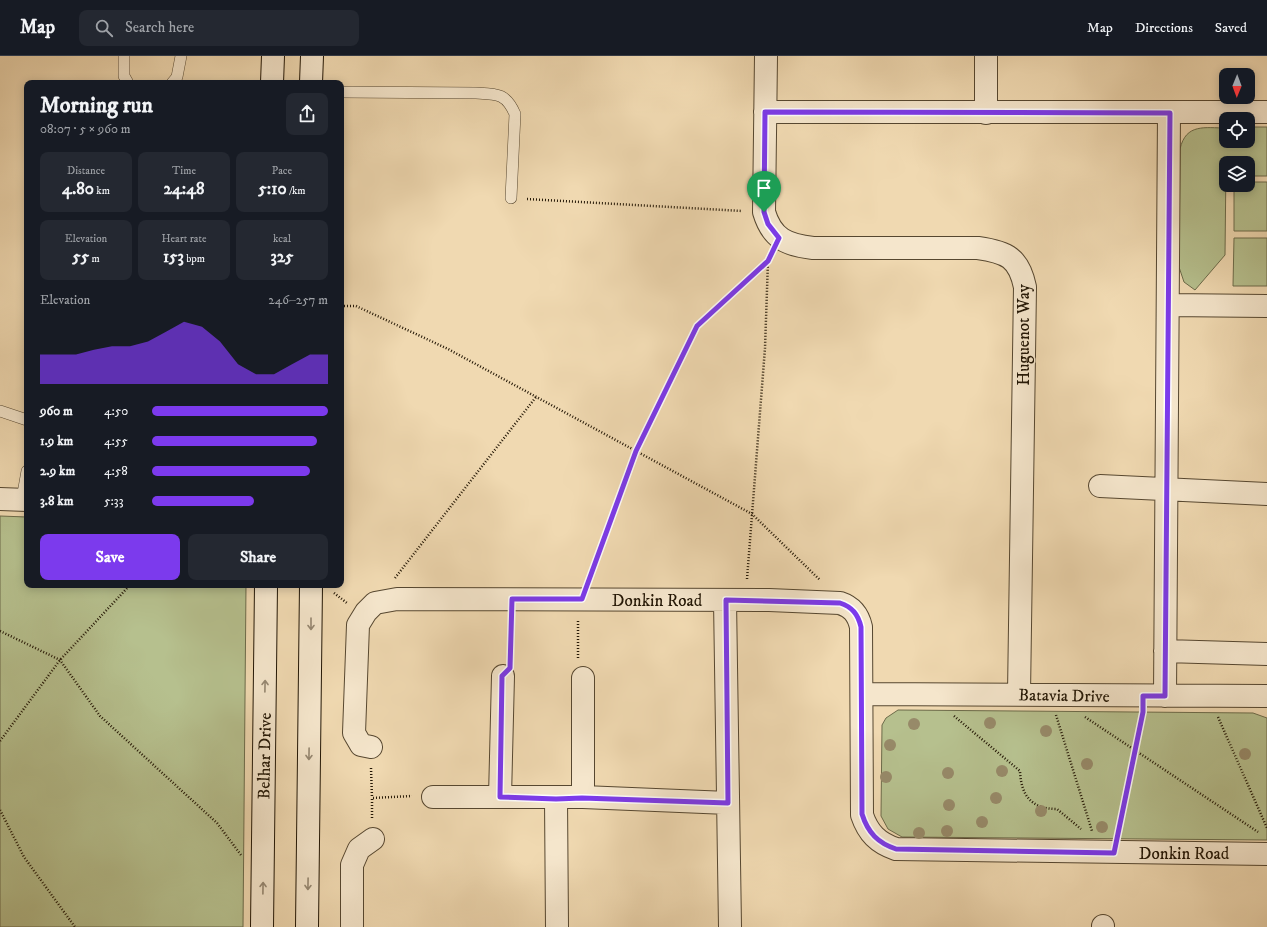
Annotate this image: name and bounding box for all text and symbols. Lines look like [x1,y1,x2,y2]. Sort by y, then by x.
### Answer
search box [79,10,359,46]
text: Map [20,16,55,39]
icon: search [93,17,115,39]
text: Search here [125,18,194,37]
text: Map [1087,19,1113,37]
text: Directions [1135,19,1193,37]
text: Saved [1215,19,1247,37]
north arrow [1219,68,1255,104]
map controls [1219,68,1255,192]
text: Morning run [40,92,153,119]
button: share [286,93,328,135]
button: locate [1219,112,1255,148]
text: 08:07 · 5 × 960 m [40,121,130,137]
button: layers [1219,156,1255,192]
text: Distance [67,164,105,178]
text: Time [172,164,196,178]
text: Pace [272,164,292,178]
pin [747,171,781,212]
icon: arrive [753,177,775,199]
text: 4.80 [62,178,94,200]
text: 24:48 [164,178,204,200]
text: 5:10 [258,178,287,200]
text: km [94,184,110,198]
text: /km [287,184,306,198]
text: Elevation [65,232,107,246]
text: Heart rate [161,232,207,246]
text: kcal [273,232,291,246]
text: 55 [72,246,89,268]
text: 153 [163,246,184,268]
text: 325 [270,246,294,268]
text: m [89,252,100,266]
text: bpm [184,252,205,266]
street label: Huguenot Way [1013,283,1035,386]
text: Elevation [40,292,90,308]
text: 246–257 m [268,292,328,308]
text: 960 m [40,403,73,419]
text: 4:50 [104,403,128,419]
text: 1.9 km [40,433,73,449]
text: 4:55 [104,433,128,449]
text: 2.9 km [40,463,75,479]
text: 4:58 [104,463,128,479]
text: 3.8 km [40,493,73,509]
text: 5:33 [104,493,124,509]
button: Save [40,534,180,580]
button: Share [188,534,328,580]
street label: Donkin Road [612,590,703,612]
one-way arrow [307,617,314,630]
one-way arrow [261,680,269,693]
street label: Batavia Drive [1018,684,1110,708]
street label: Belhar Drive [253,712,277,800]
one-way arrow [305,747,313,760]
street label: Donkin Road [1139,843,1230,865]
one-way arrow [304,877,311,890]
one-way arrow [259,882,267,895]

